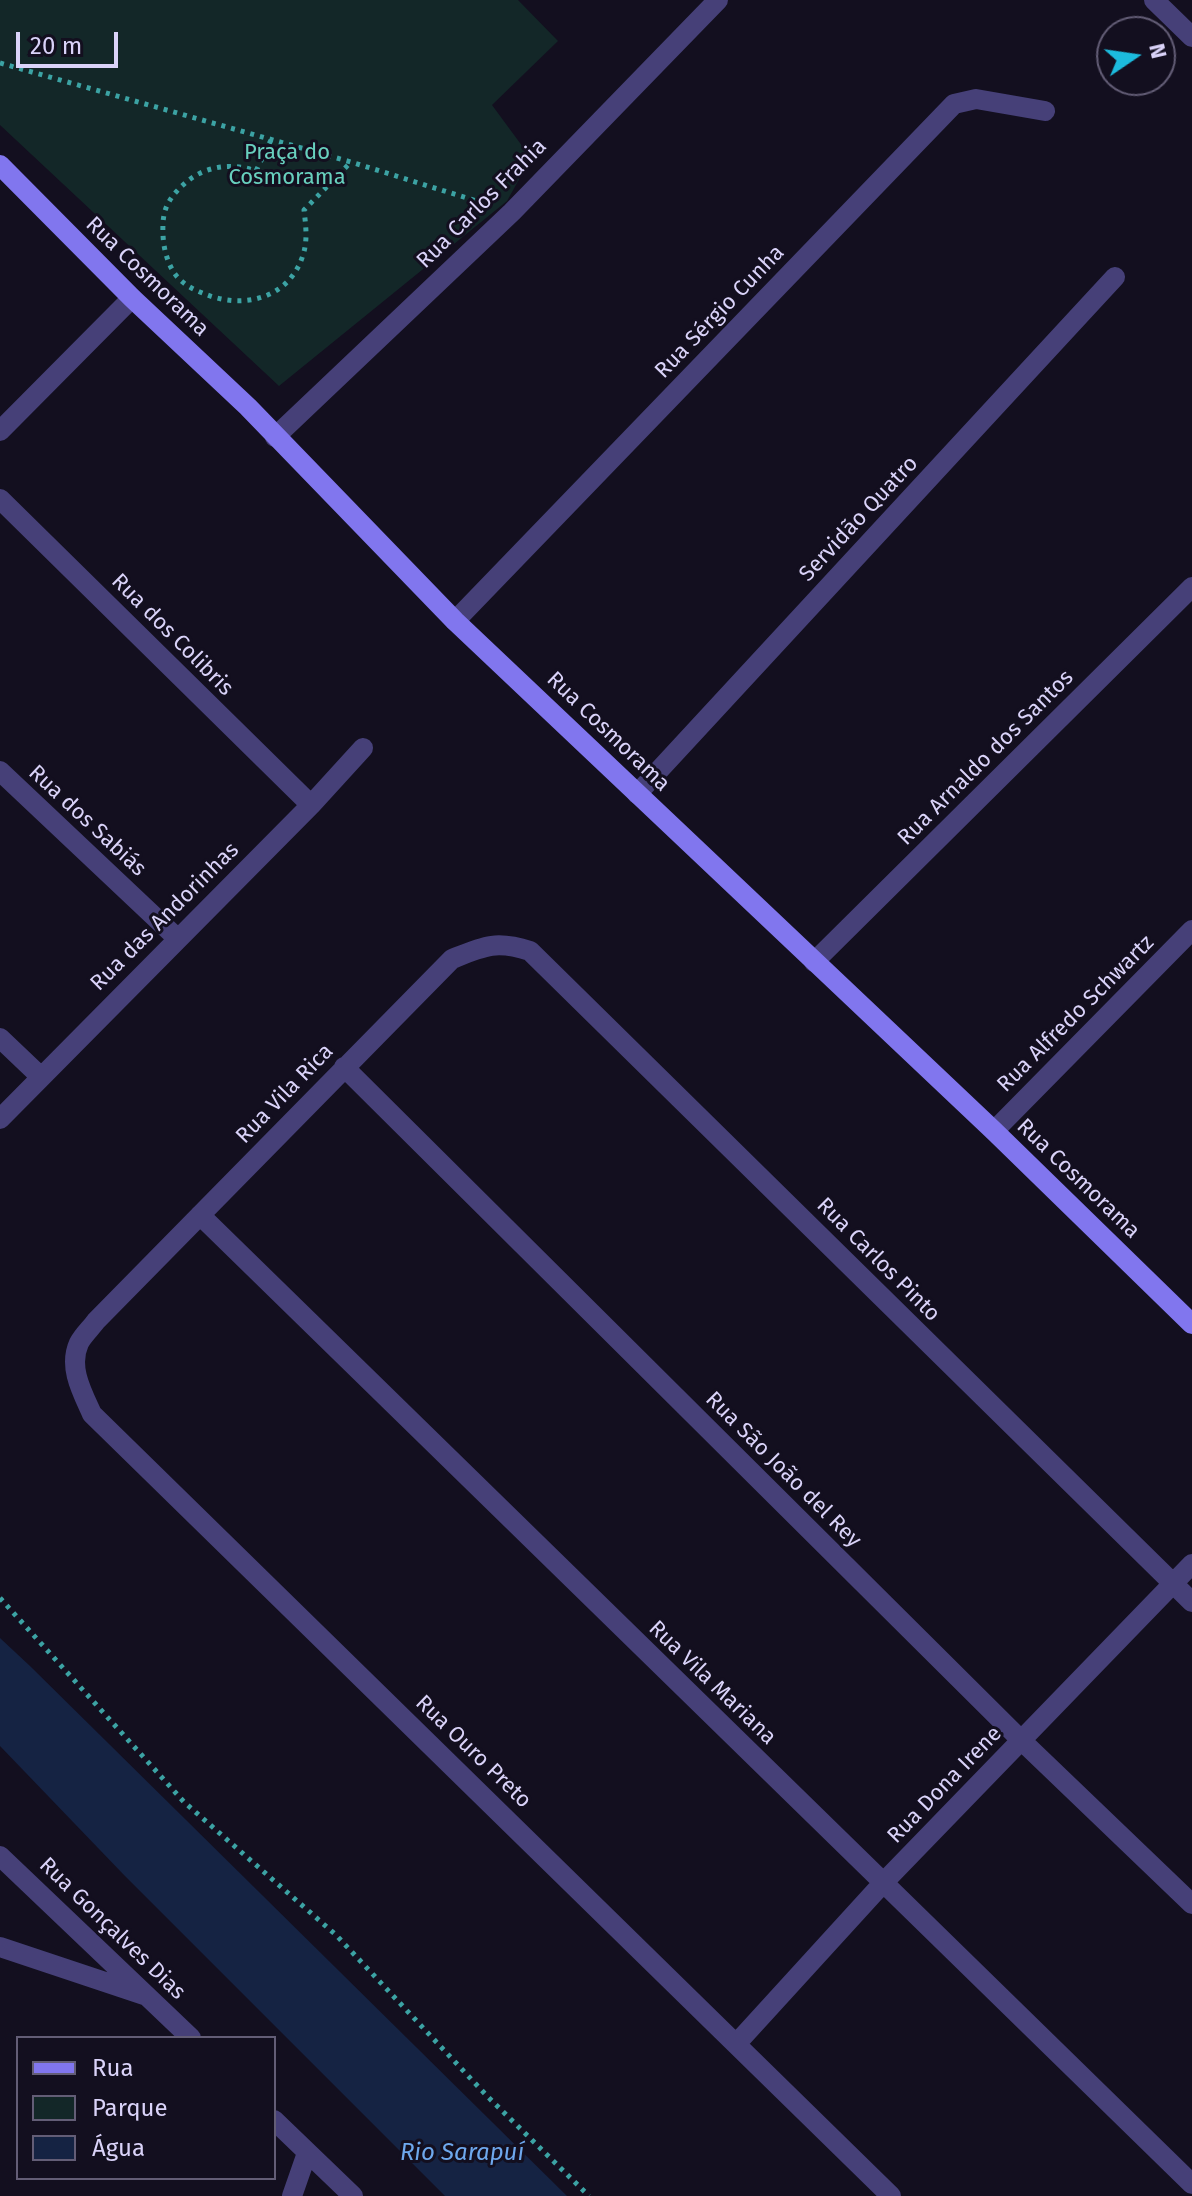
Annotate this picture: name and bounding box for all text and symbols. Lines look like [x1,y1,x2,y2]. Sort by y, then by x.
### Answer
scale bar [20,16,122,66]
north arrow [1096,16,1176,96]
text: 20 m [30,32,82,60]
text: N [1143,41,1173,61]
street label: Rua Carlos Frahia [412,134,552,274]
park label: Praça do Cosmorama [228,140,346,192]
street label: Rua Cosmorama [80,212,214,342]
street label: Rua Sérgio Cunha [650,240,790,384]
street label: Servidão Quatro [794,451,924,587]
street label: Rua dos Colibris [106,569,238,701]
street label: Rua Arnaldo dos Santos [893,665,1079,851]
street label: Rua Cosmorama [541,667,675,797]
street label: Rua dos Sabiás [23,760,151,882]
street label: Rua das Andorinhas [85,837,245,997]
street label: Rua Alfredo Schwartz [992,930,1160,1098]
street label: Rua Vila Rica [231,1039,339,1149]
street label: Rua Cosmorama [1011,1114,1145,1244]
street label: Rua Carlos Pinto [811,1193,945,1327]
street label: Rua São João del Rey [700,1387,866,1553]
street label: Rua Vila Mariana [643,1615,781,1751]
street label: Rua Ouro Preto [409,1690,537,1814]
street label: Rua Dona Irene [882,1721,1008,1849]
street label: Rua Gonçalves Dias [33,1852,191,2006]
legend [16,2036,276,2180]
text: Rua [92,2054,134,2082]
text: Parque [92,2094,168,2122]
text: Água [92,2134,145,2162]
water label: Rio Sarapuí [400,2139,524,2167]

